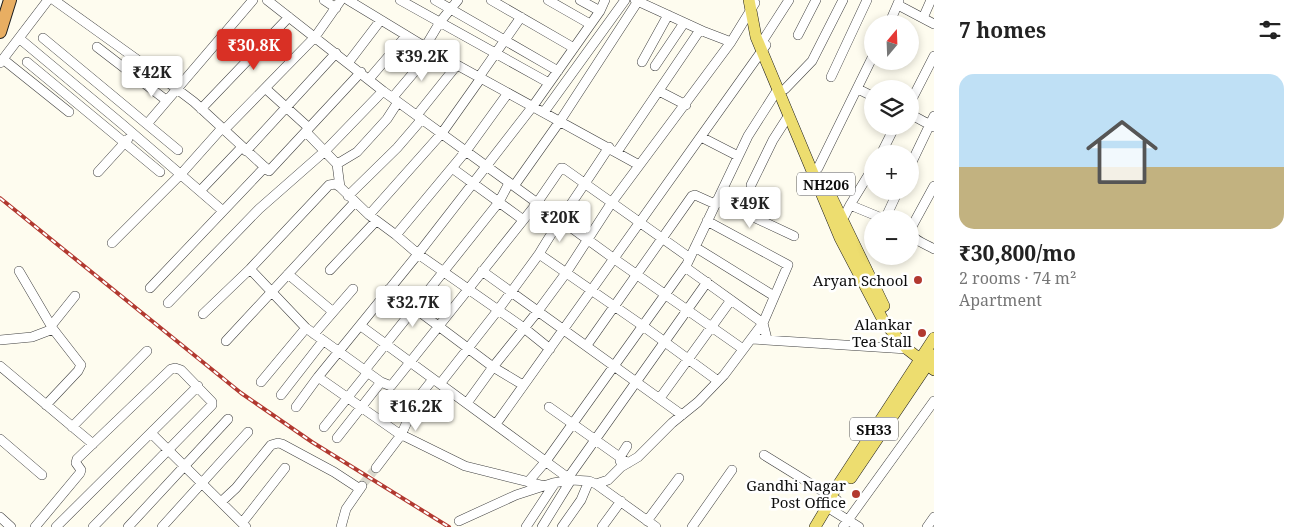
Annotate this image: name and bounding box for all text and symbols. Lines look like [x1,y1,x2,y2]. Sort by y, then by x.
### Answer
north arrow [864,15,919,70]
map controls [864,15,919,265]
text: 7 homes [959,16,1046,44]
icon: filters [1256,16,1284,44]
pin: ₹30.8K [213,28,295,71]
text: ₹30.8K [228,34,280,56]
pin: ₹39.2K [381,39,463,82]
text: ₹39.2K [396,45,448,67]
pin: ₹42K [122,56,182,98]
text: ₹42K [133,61,171,83]
button: layers [864,80,919,135]
icon: home [1077,107,1167,197]
button: + [864,145,919,200]
road number: NH206 [797,172,855,195]
pin: ₹49K [720,186,780,229]
text: ₹49K [731,192,769,214]
pin: ₹20K [530,200,590,243]
text: ₹20K [541,206,579,228]
button: − [864,210,919,265]
text: ₹30,800/mo [959,239,1076,267]
text: 2 rooms · 74 m² [959,267,1076,289]
place label: Aryan School [813,270,908,290]
marker: Aryan School [912,274,924,286]
pin: ₹32.7K [372,286,454,328]
text: Apartment [959,289,1042,311]
text: ₹32.7K [387,291,439,313]
place label: Alankar Tea Stall [852,314,912,351]
marker: Alankar Tea Stall [916,327,928,339]
pin: ₹16.2K [375,390,457,432]
text: ₹16.2K [390,395,442,417]
road number: SH33 [850,418,898,440]
place label: Gandhi Nagar Post Office [746,475,846,512]
marker: Gandhi Nagar Post Office [850,488,862,500]

